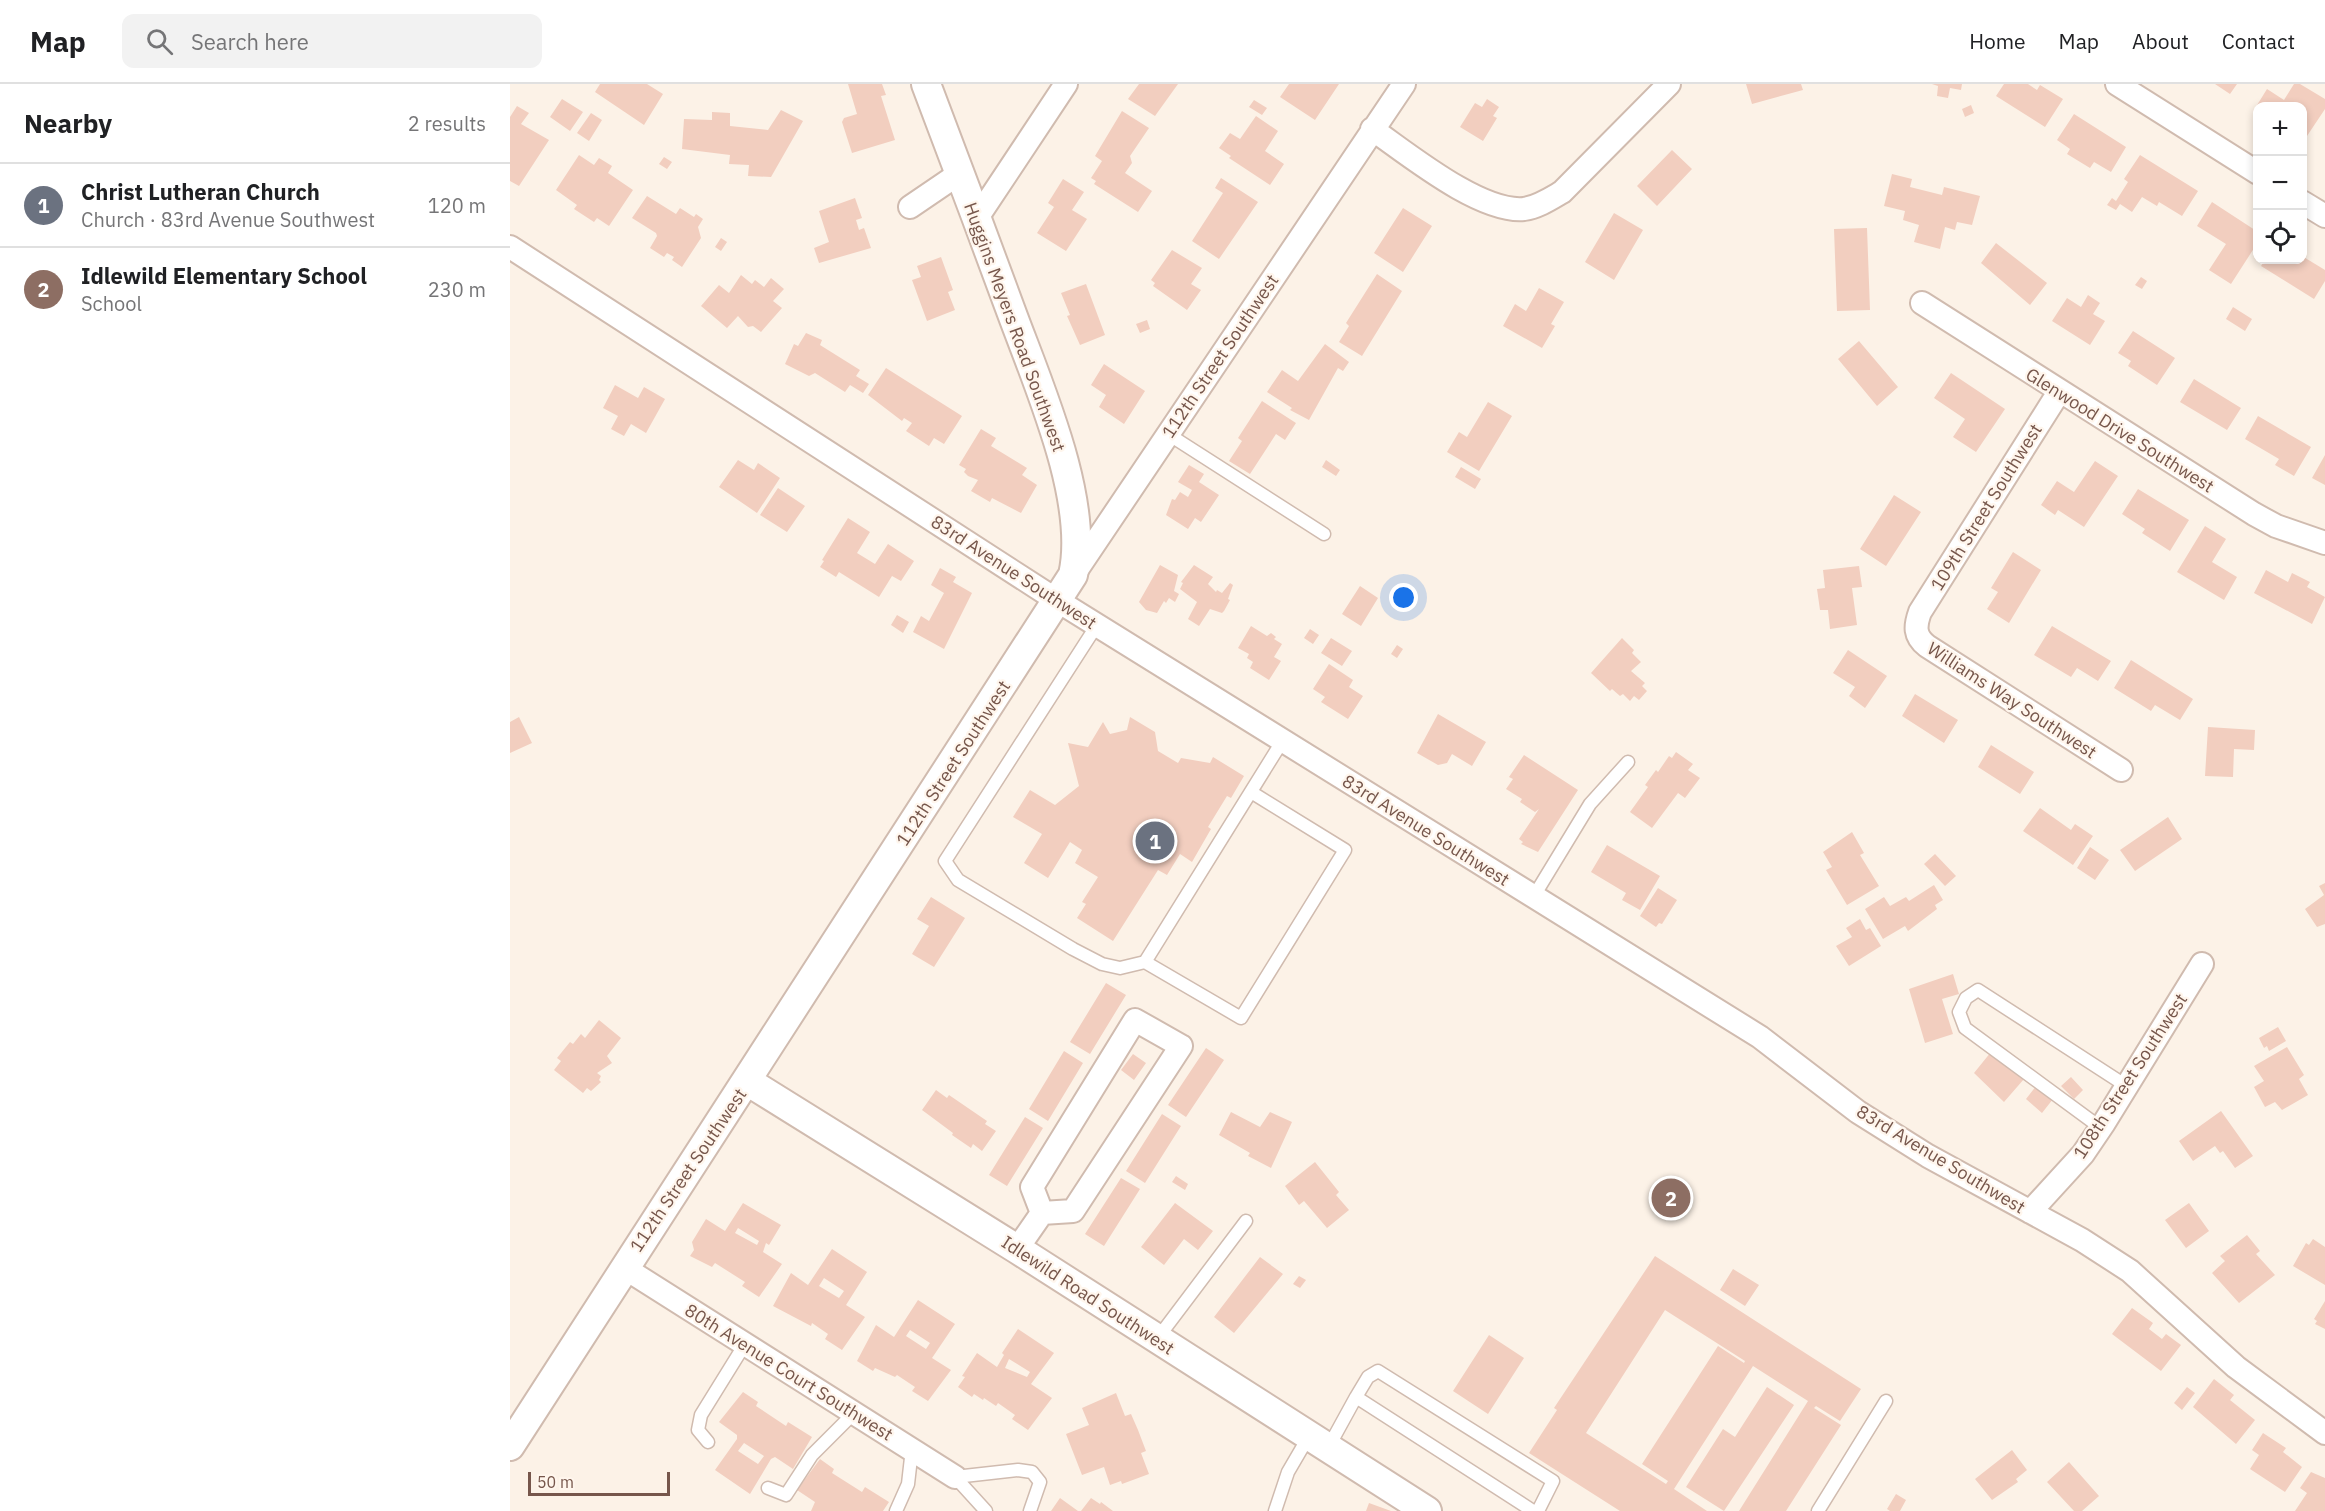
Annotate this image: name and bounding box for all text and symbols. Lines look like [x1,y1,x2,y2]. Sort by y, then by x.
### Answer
search box [122,14,542,68]
text: Map [30,23,86,60]
icon: search [143,25,176,58]
text: Search here [191,27,309,56]
text: Home [1969,27,2026,55]
text: Map [2059,27,2099,55]
text: About [2132,27,2189,55]
text: Contact [2222,27,2295,55]
map controls [2253,102,2307,264]
button: + [2253,102,2307,156]
text: Nearby [24,106,112,140]
text: 2 results [408,110,486,137]
button: − [2253,156,2307,210]
text: Christ Lutheran Church [81,177,320,206]
text: 1 [38,192,50,219]
text: 120 m [428,192,486,219]
street label: Huggins Meyers Road Southwest [959,199,1071,455]
text: Church · 83rd Avenue Southwest [81,206,375,233]
button: locate [2253,210,2307,264]
text: Idlewild Elementary School [81,261,367,290]
street label: 112th Street Southwest [1157,270,1283,442]
text: 2 [38,276,50,303]
text: 230 m [428,276,486,303]
text: School [81,290,142,317]
street label: Glenwood Drive Southwest [2022,363,2218,497]
street label: 109th Street Southwest [1925,419,2047,595]
street label: 83rd Avenue Southwest [927,510,1101,634]
your location [1389,583,1418,612]
street label: Williams Way Southwest [1923,637,2101,763]
street label: 112th Street Southwest [891,676,1015,850]
street label: 83rd Avenue Southwest [1338,769,1514,891]
pin: 1 [1136,818,1174,864]
street label: 108th Street Southwest [2068,989,2192,1163]
street label: 112th Street Southwest [625,1084,751,1256]
street label: 83rd Avenue Southwest [1852,1099,2030,1219]
pin: 2 [1652,1176,1690,1220]
street label: Idlewild Road Southwest [997,1230,1179,1360]
street label: 80th Avenue Court Southwest [681,1298,897,1446]
scale bar [528,1469,670,1496]
text: 50 m [537,1472,574,1492]

